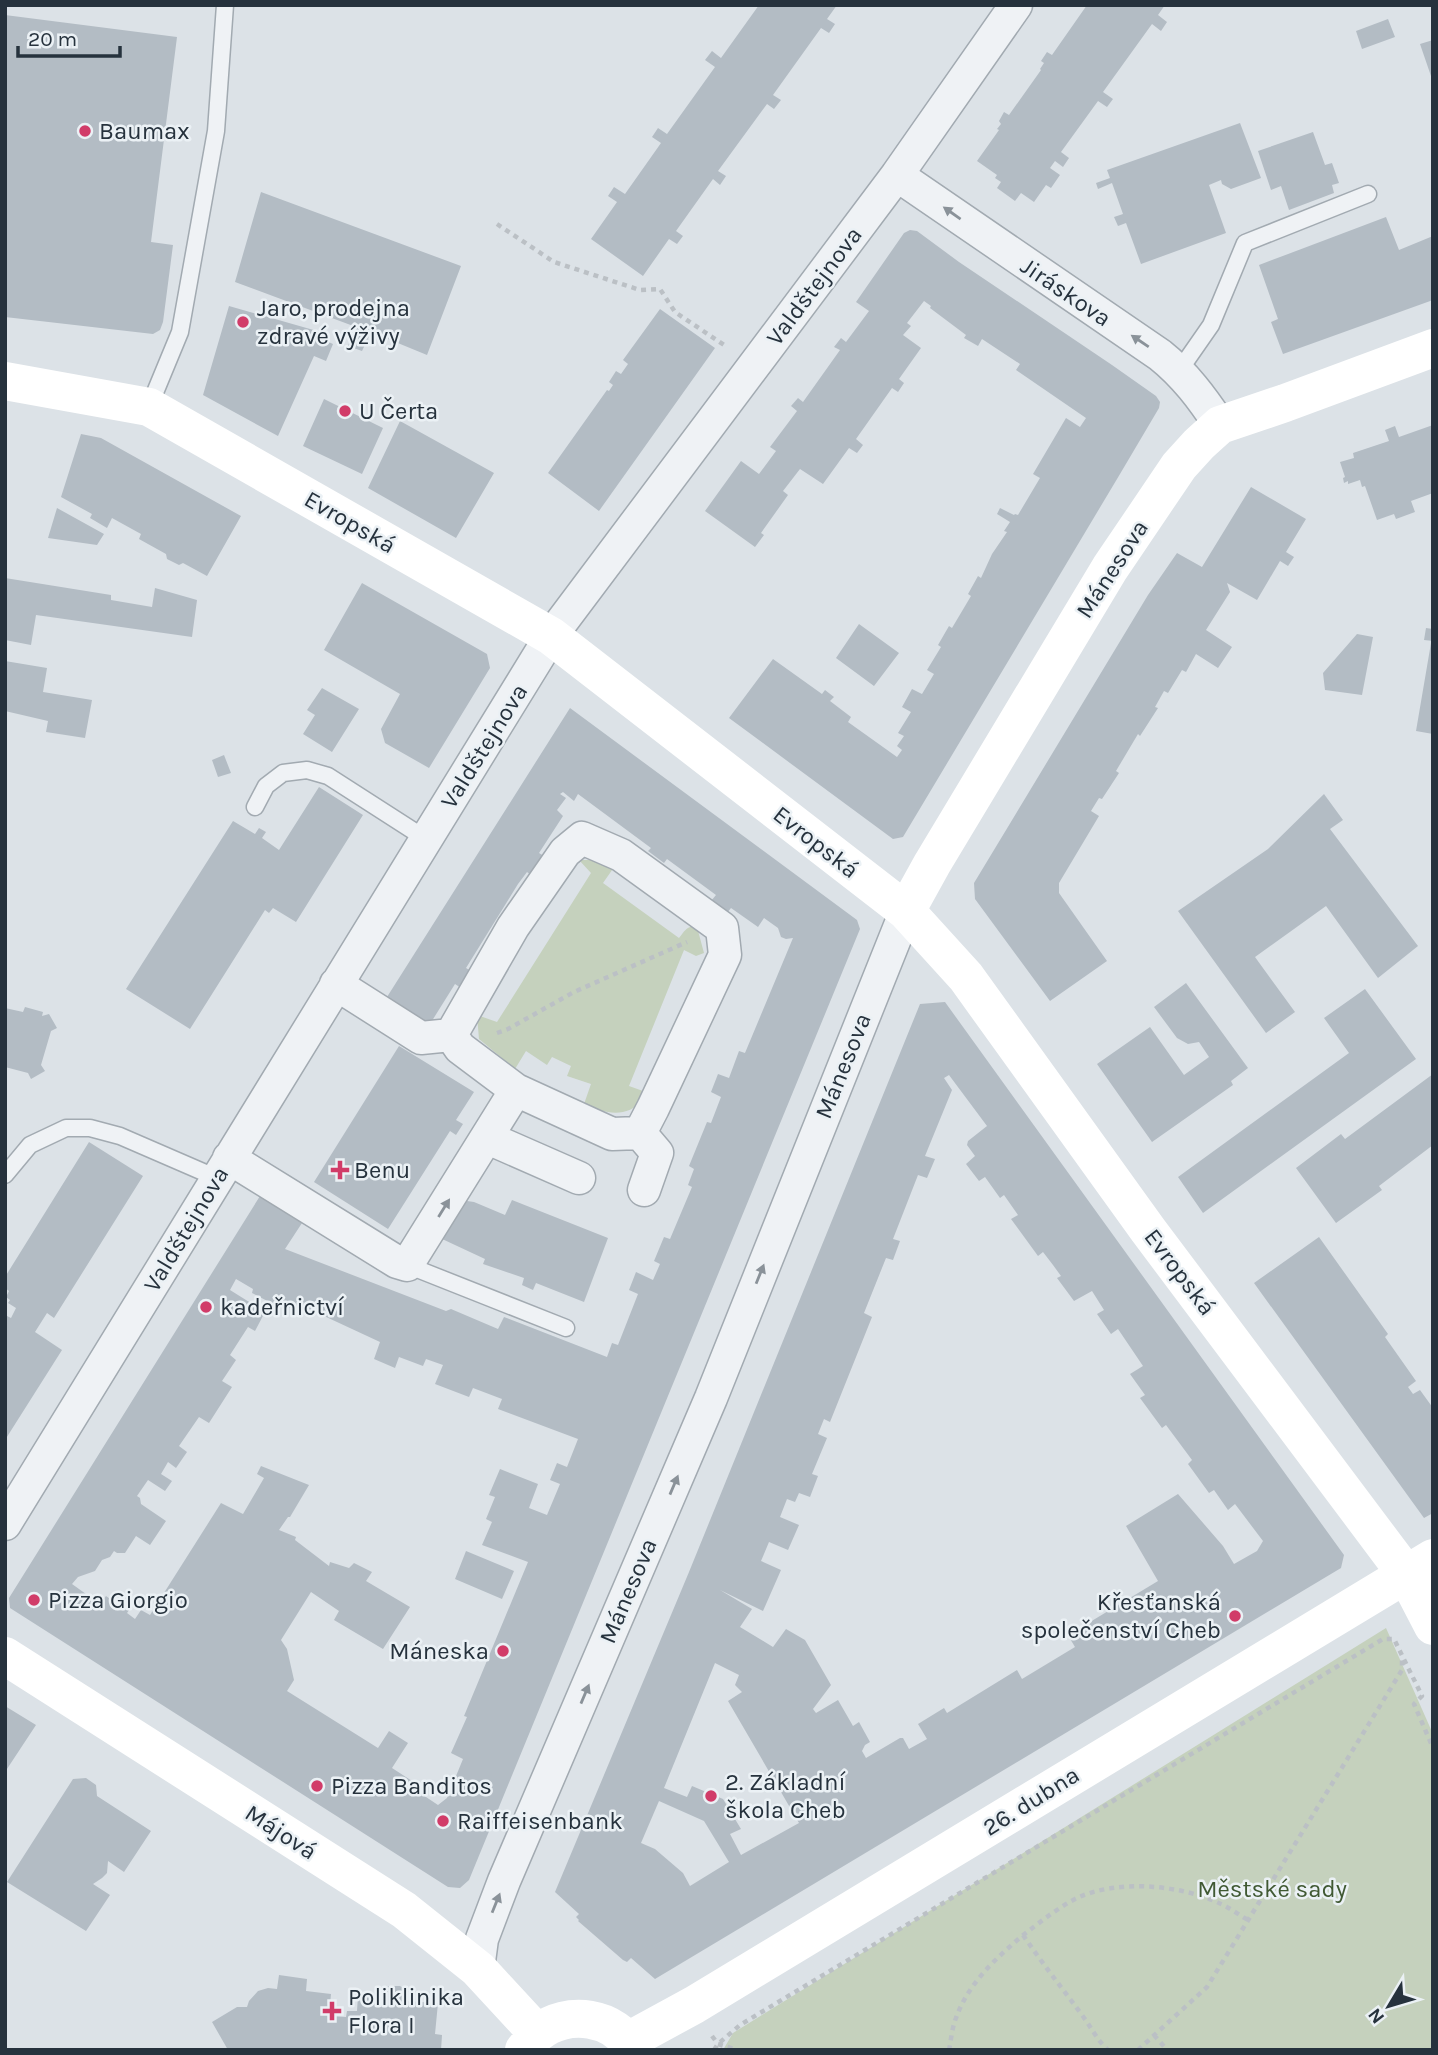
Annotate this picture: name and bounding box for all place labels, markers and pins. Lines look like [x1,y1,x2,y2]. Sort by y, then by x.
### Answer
place label: Baumax [99,117,190,145]
marker: Baumax [77,123,93,139]
place label: Jaro, prodejna zdravé výživy [257,294,410,350]
marker: Jaro, prodejna zdravé výživy [235,314,251,330]
place label: U Čerta [359,396,438,425]
marker: U Čerta [337,403,353,419]
place label: Benu [354,1156,410,1184]
marker: Benu [332,1162,348,1178]
place label: kadeřnictví [220,1293,345,1321]
marker: kadeřnictví [198,1299,214,1315]
place label: Pizza Giorgio [48,1586,188,1614]
place label: Křesťanská společenství Cheb [1021,1588,1221,1644]
marker: Pizza Giorgio [26,1592,42,1608]
marker: Křesťanská společenství Cheb [1227,1608,1243,1624]
place label: Máneska [389,1637,489,1665]
marker: Máneska [495,1643,511,1659]
place label: 2. Základní škola Cheb [725,1768,846,1824]
place label: Pizza Banditos [331,1772,492,1800]
marker: Pizza Banditos [309,1778,325,1794]
marker: 2. Základní škola Cheb [703,1788,719,1804]
place label: Raiffeisenbank [457,1807,623,1835]
marker: Raiffeisenbank [435,1813,451,1829]
place label: Poliklinika Flora I [348,1983,464,2039]
marker: Poliklinika Flora I [322,2001,342,2021]

